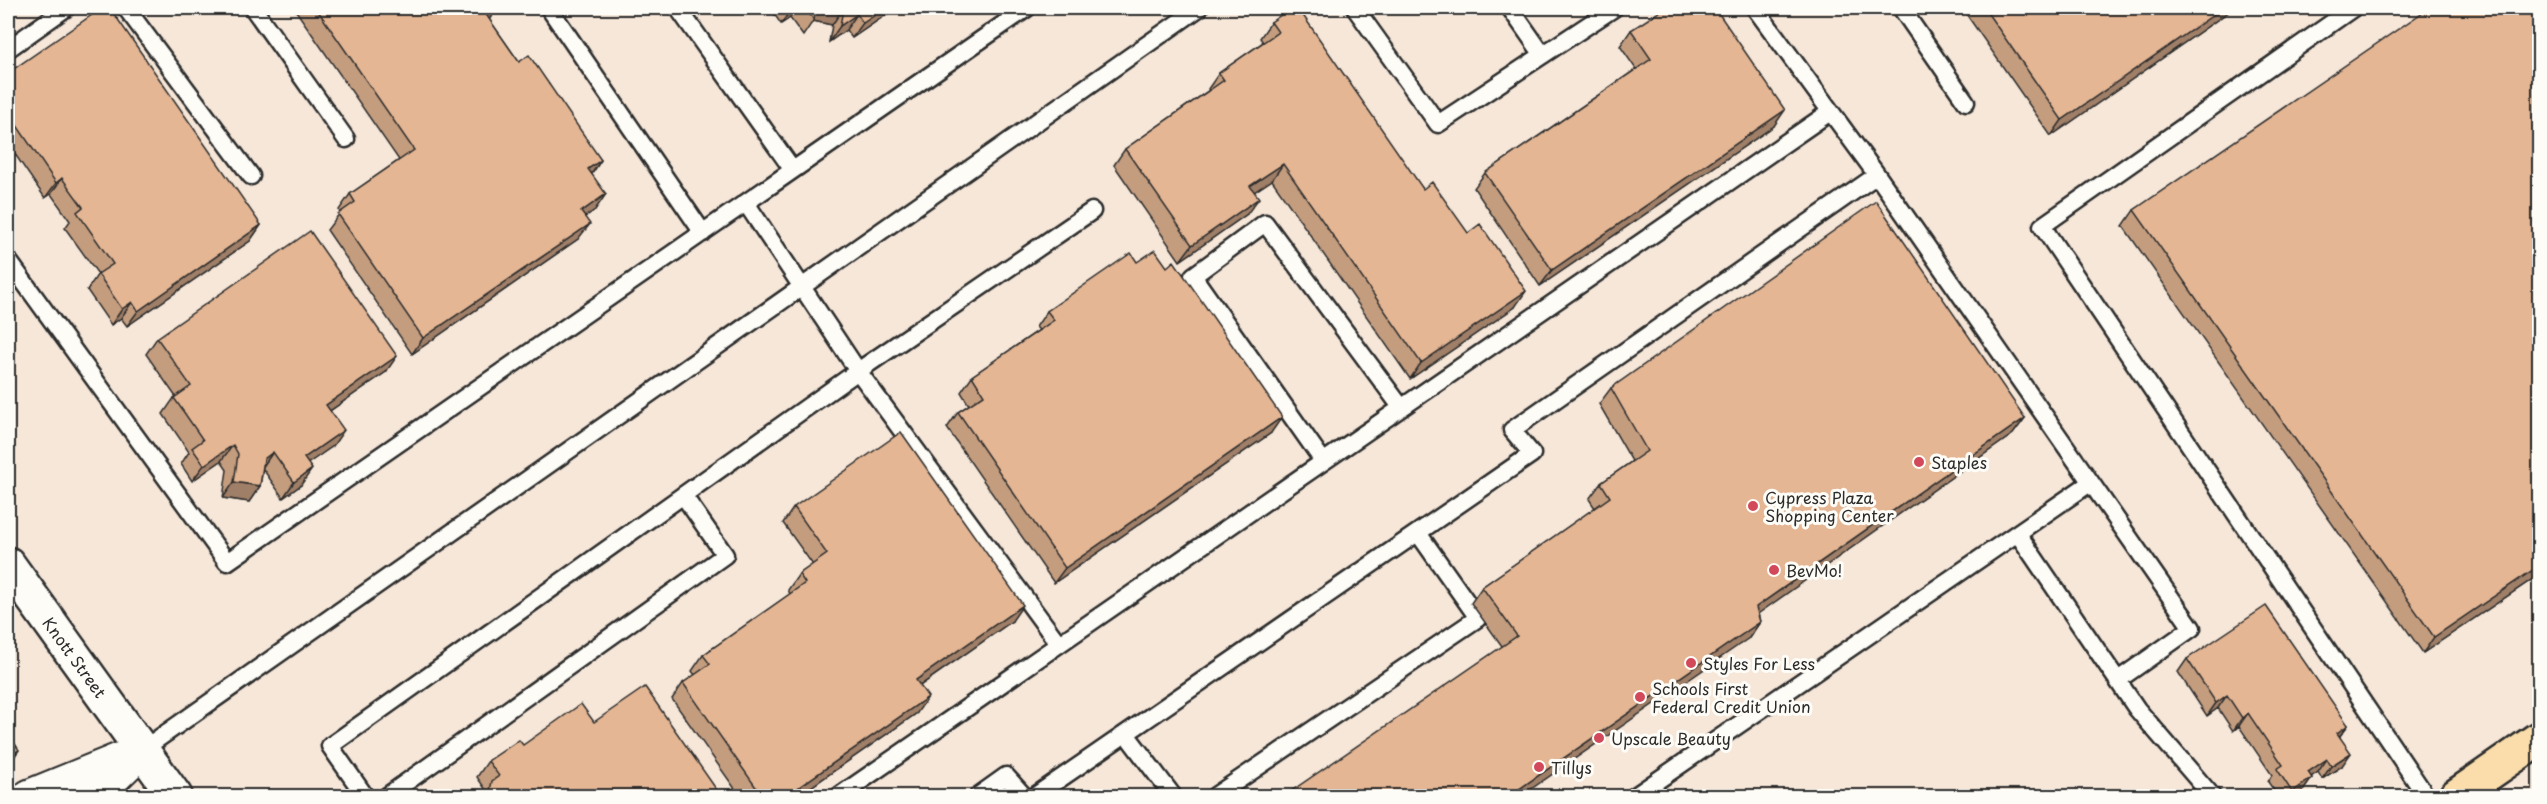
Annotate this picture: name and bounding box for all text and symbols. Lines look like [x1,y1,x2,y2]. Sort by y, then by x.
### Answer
place label: Staples [1931,450,1987,474]
marker: Staples [1912,455,1926,469]
place label: Cypress Plaza Shopping Center [1765,485,1894,527]
marker: Cypress Plaza Shopping Center [1746,499,1760,513]
place label: BevMo! [1786,558,1842,582]
marker: BevMo! [1767,563,1781,577]
street label: Knott Street [37,612,113,703]
place label: Styles For Less [1703,651,1815,675]
marker: Styles For Less [1684,656,1698,670]
place label: Schools First Federal Credit Union [1652,676,1811,718]
marker: Schools First Federal Credit Union [1633,690,1647,704]
place label: Upscale Beauty [1611,726,1731,750]
marker: Upscale Beauty [1592,731,1606,745]
place label: Tillys [1551,755,1592,779]
marker: Tillys [1532,760,1546,774]

